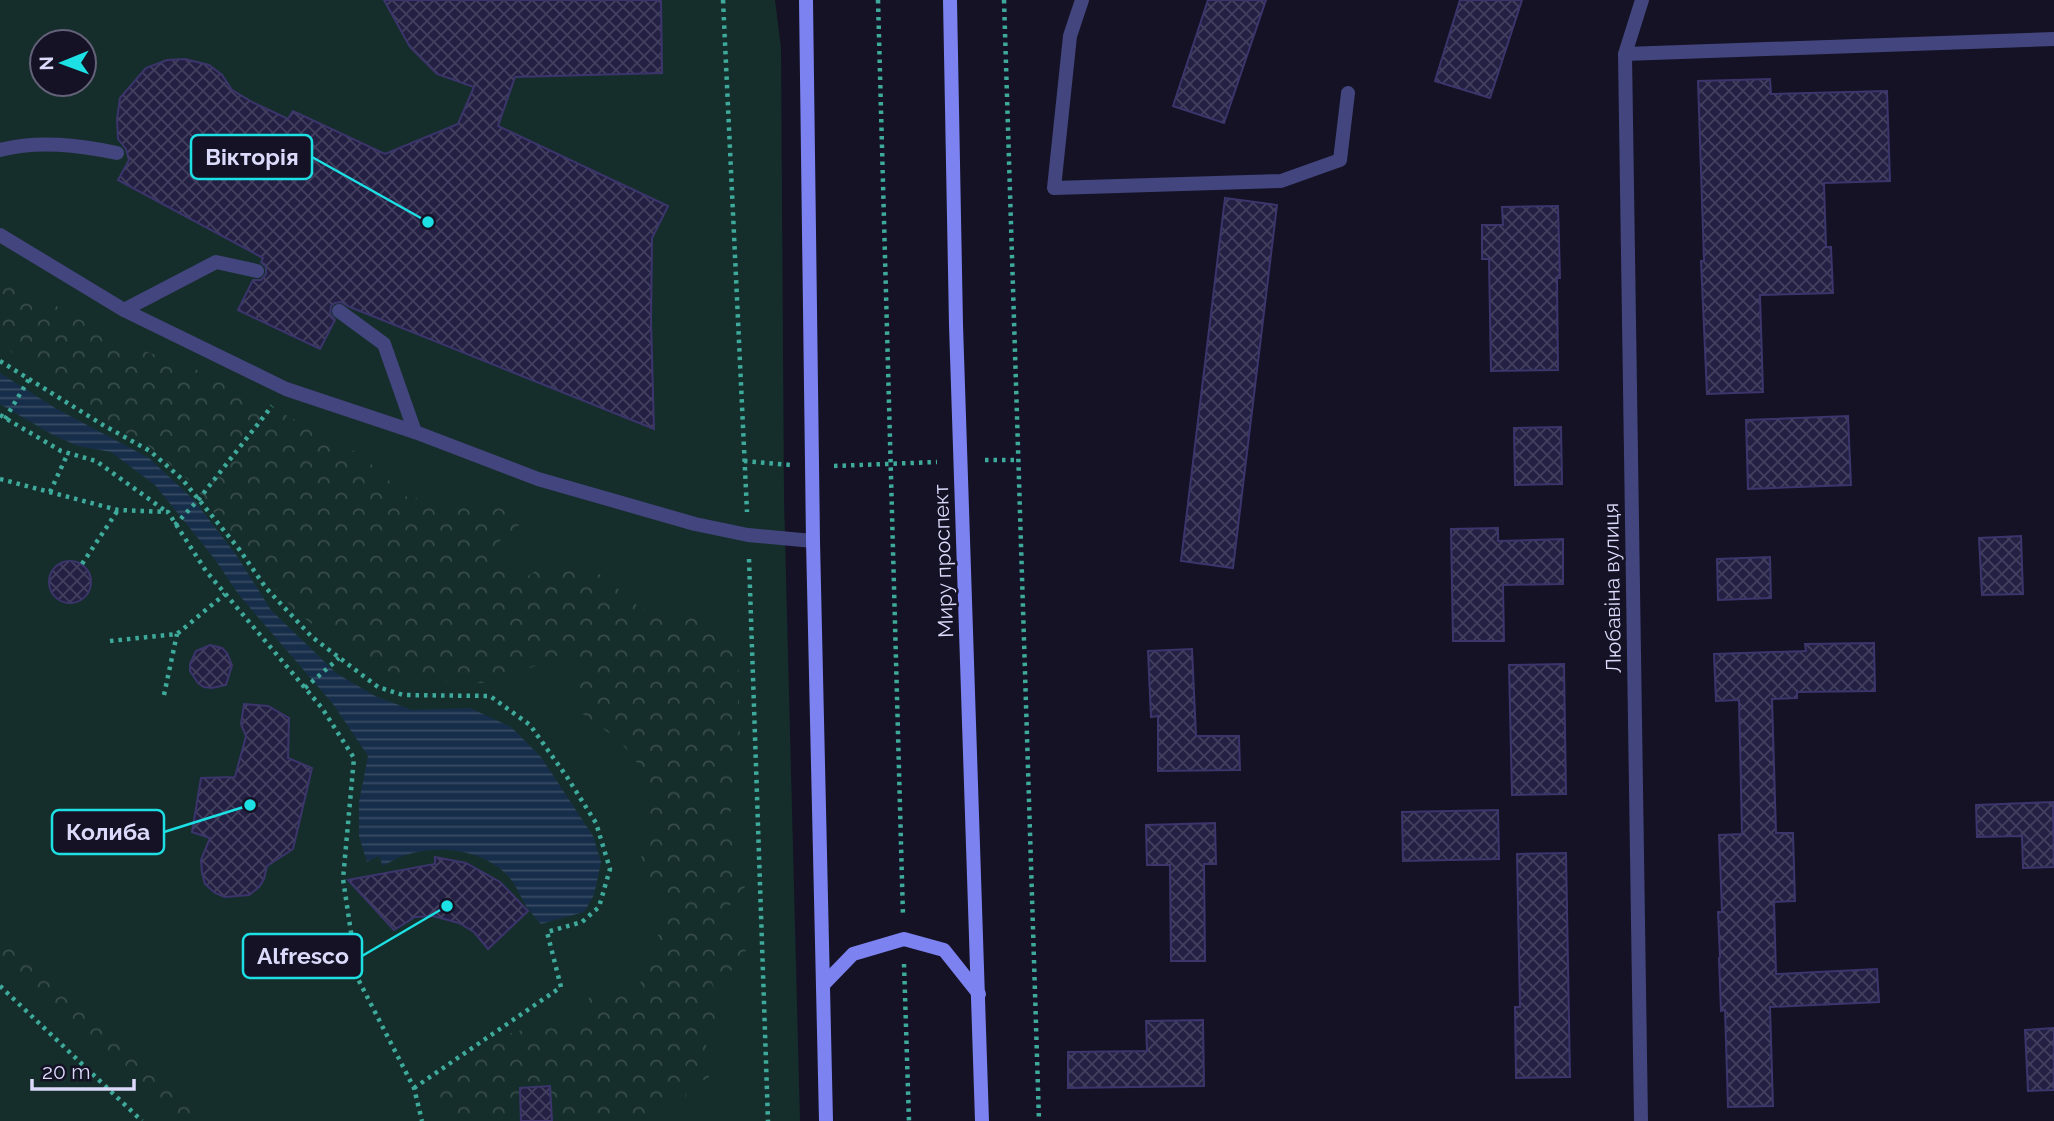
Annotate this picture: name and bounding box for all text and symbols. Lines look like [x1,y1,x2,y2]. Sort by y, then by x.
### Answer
north arrow [28,28,98,98]
text: N [35,56,57,71]
callout: Вікторія [191,135,312,179]
text: Вікторія [205,143,299,170]
street label: Миру проспект [928,484,958,638]
street label: Любавіна вулиця [1598,502,1626,674]
callout: Колиба [52,810,164,854]
text: Колиба [66,818,150,845]
callout: Alfresco [243,934,362,978]
text: Alfresco [257,942,349,969]
scale bar [32,1048,133,1092]
text: 20 m [42,1059,90,1084]

